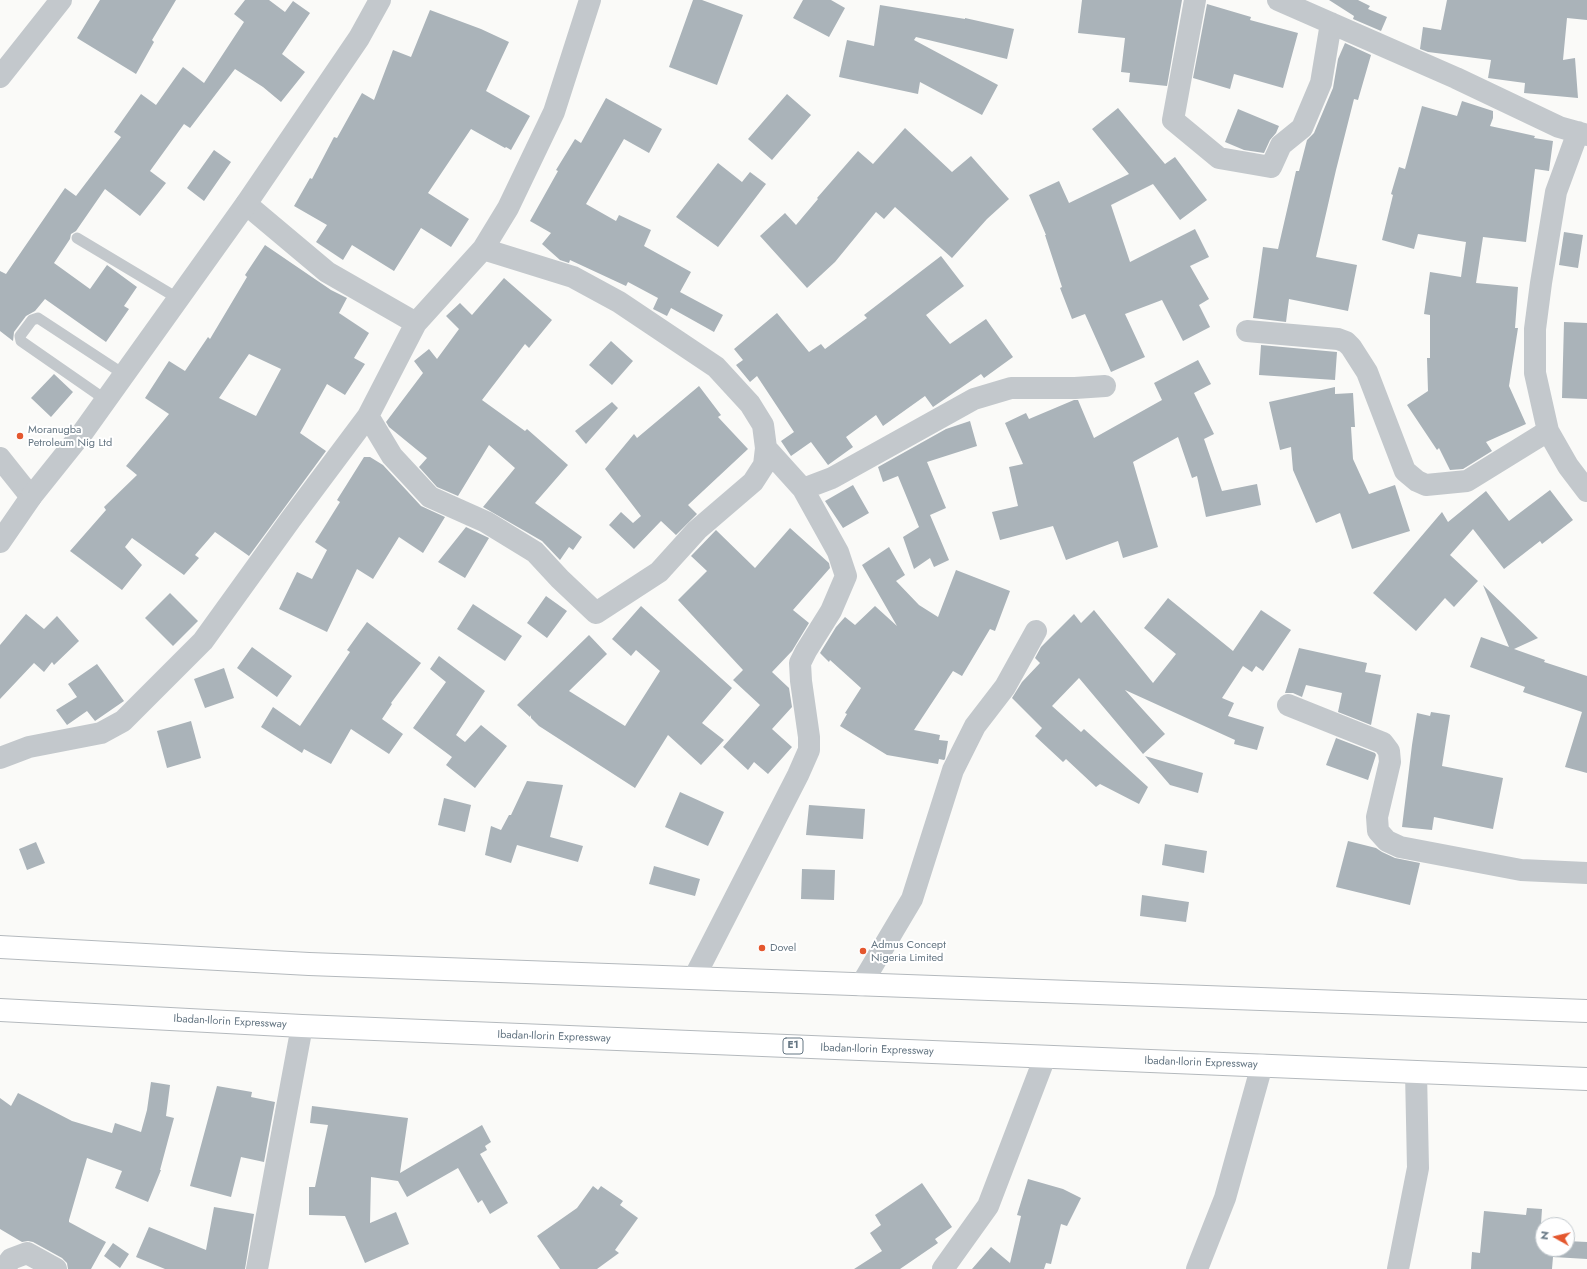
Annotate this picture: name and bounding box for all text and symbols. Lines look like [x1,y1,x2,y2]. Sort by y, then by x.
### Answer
place label: Moranugba Petroleum Nig Ltd [28,423,112,449]
marker: Moranugba Petroleum Nig Ltd [15,431,25,441]
place label: Admus Concept Nigeria Limited [871,938,946,964]
place label: Dovel [770,941,796,955]
marker: Dovel [757,943,767,953]
marker: Admus Concept Nigeria Limited [858,946,868,956]
street label: Ibadan-Ilorin Expressway [173,1012,287,1032]
street label: Ibadan-Ilorin Expressway [497,1028,611,1046]
road number: E1 [783,1038,803,1054]
street label: Ibadan-Ilorin Expressway [820,1041,934,1059]
street label: Ibadan-Ilorin Expressway [1144,1054,1258,1072]
north arrow [1535,1217,1575,1257]
text: N [1536,1230,1553,1241]

